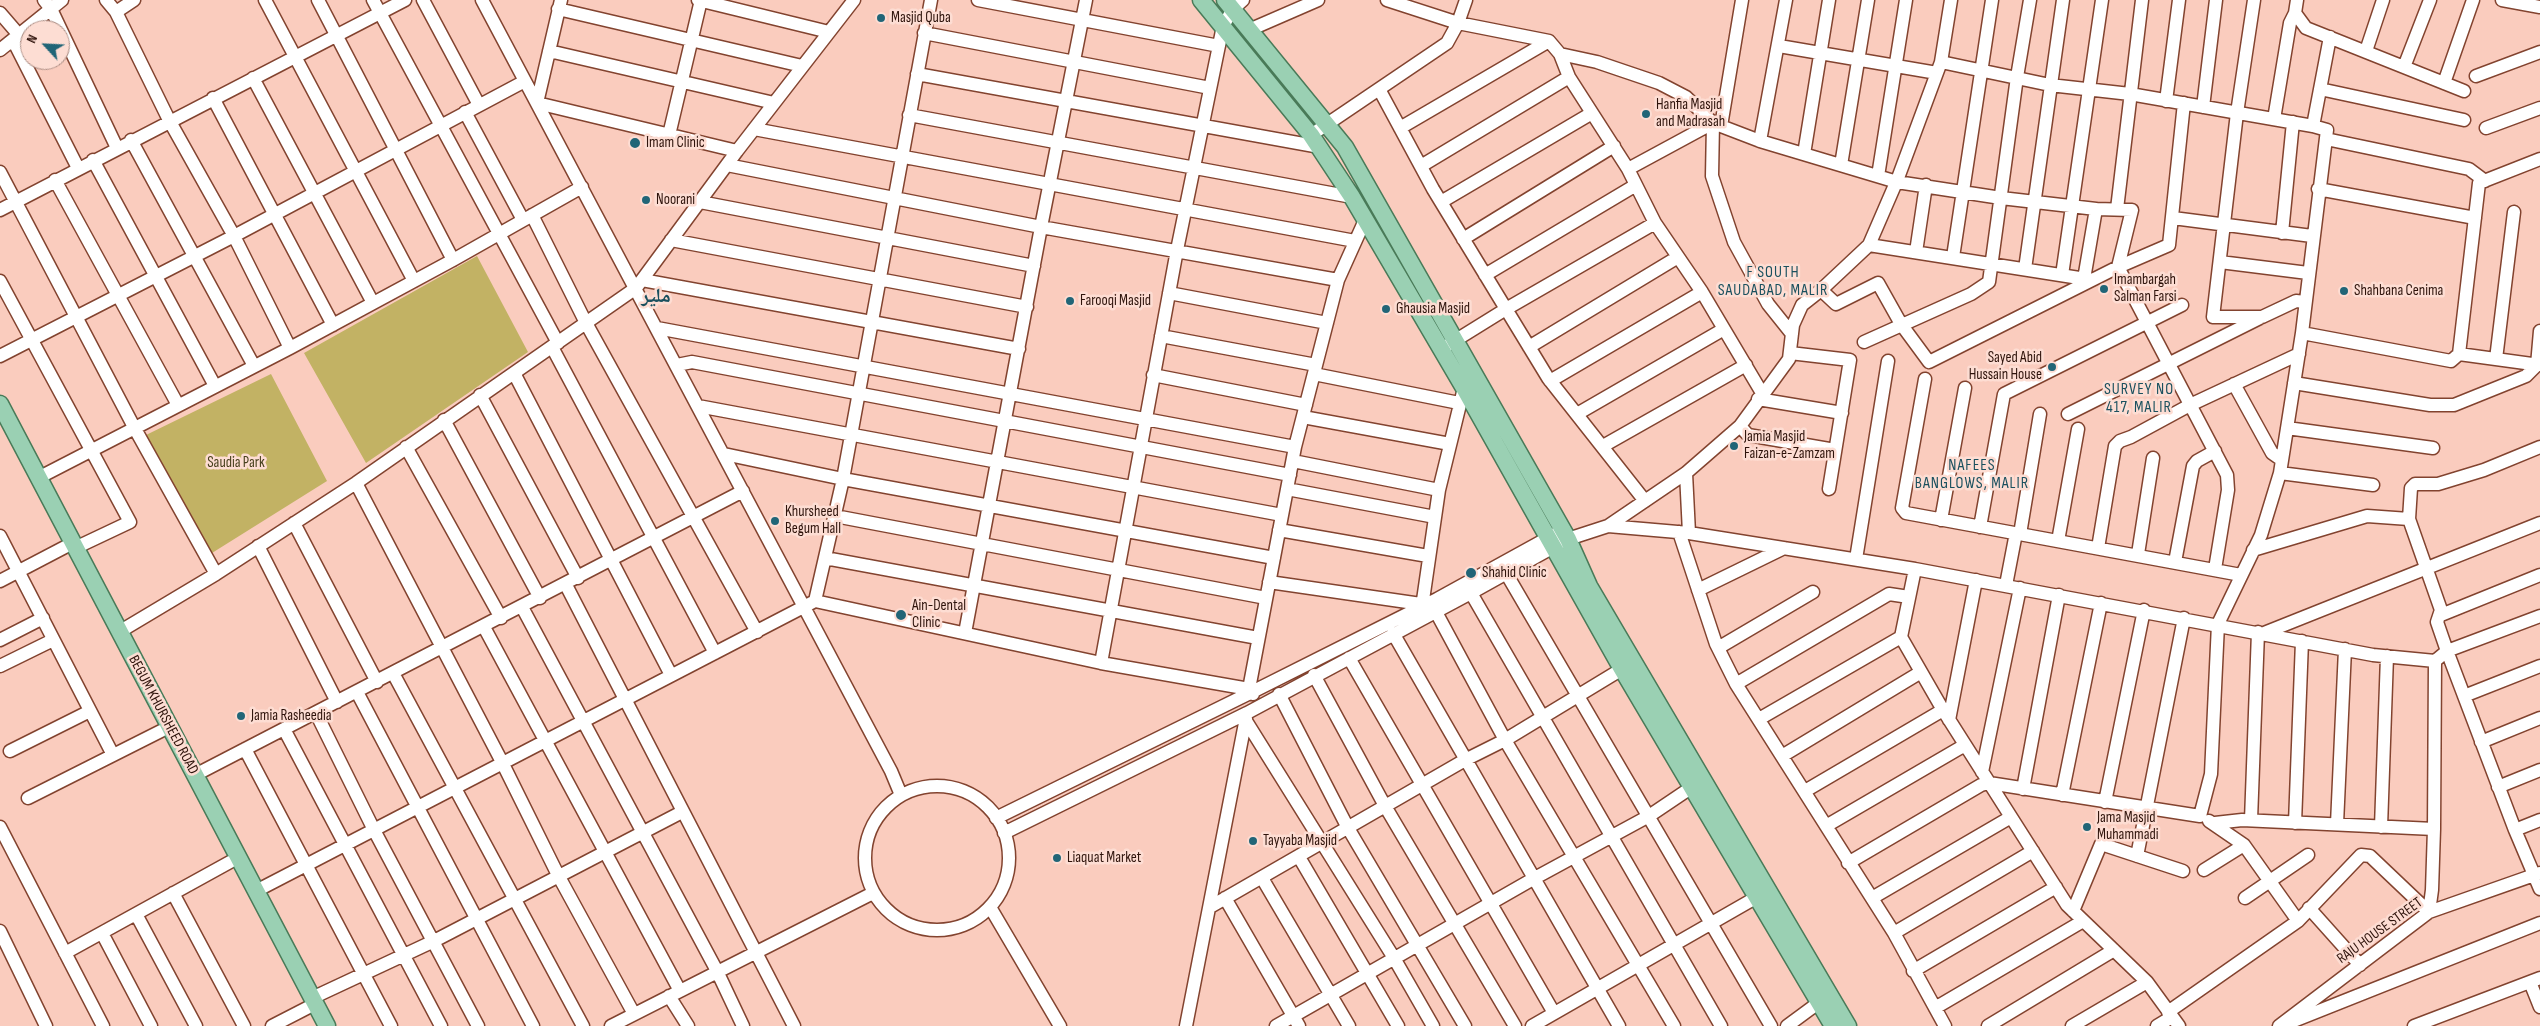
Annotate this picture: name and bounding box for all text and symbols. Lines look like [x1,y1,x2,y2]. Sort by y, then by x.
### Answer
place label: Masjid Quba [891,9,951,27]
marker: Masjid Quba [875,12,887,24]
north arrow [20,20,70,70]
text: N [23,32,41,46]
place label: Hanfia Masjid and Madrasah [1656,96,1725,131]
marker: Hanfia Masjid and Madrasah [1640,108,1652,120]
place label: Imam Clinic [646,134,705,152]
marker: Imam Clinic [628,136,642,150]
place label: Noorani [656,191,695,209]
marker: Noorani [640,194,652,206]
district label: F SOUTH SAUDABAD, MALIR [1716,263,1830,301]
place label: Imambargah Salman Farsi [2114,271,2177,306]
place label: Shahbana Cenima [2354,282,2443,300]
marker: Imambargah Salman Farsi [2098,283,2110,295]
district label: ملیر [641,285,671,309]
marker: Shahbana Cenima [2338,285,2350,297]
place label: Farooqi Masjid [1080,292,1151,310]
marker: Farooqi Masjid [1064,295,1076,307]
place label: Ghausia Masjid [1396,300,1470,318]
marker: Ghausia Masjid [1380,303,1392,315]
place label: Sayed Abid Hussain House [1969,349,2042,384]
marker: Sayed Abid Hussain House [2046,361,2058,373]
district label: SURVEY NO 417, MALIR [2103,380,2175,418]
place label: Jamia Masjid Faizan-e-Zamzam [1744,428,1835,463]
marker: Jamia Masjid Faizan-e-Zamzam [1728,440,1740,452]
park label: Saudia Park [207,454,265,472]
district label: NAFEES BANGLOWS, MALIR [1913,456,2031,494]
place label: Khursheed Begum Hall [785,503,841,538]
marker: Khursheed Begum Hall [769,515,781,527]
place label: Shahid Clinic [1482,564,1547,582]
marker: Shahid Clinic [1464,566,1478,580]
place label: Ain-Dental Clinic [912,597,966,632]
marker: Ain-Dental Clinic [894,608,908,622]
street label: BEGUM KHURSHEED ROAD [124,653,202,777]
place label: Jamia Rasheedia [251,707,332,725]
marker: Jamia Rasheedia [235,710,247,722]
place label: Jama Masjid Muhammadi [2097,809,2158,844]
marker: Jama Masjid Muhammadi [2081,821,2093,833]
place label: Tayyaba Masjid [1263,832,1337,850]
marker: Tayyaba Masjid [1247,835,1259,847]
place label: Liaquat Market [1067,849,1141,867]
marker: Liaquat Market [1051,852,1063,864]
street label: RAJU HOUSE STREET [2334,894,2426,968]

